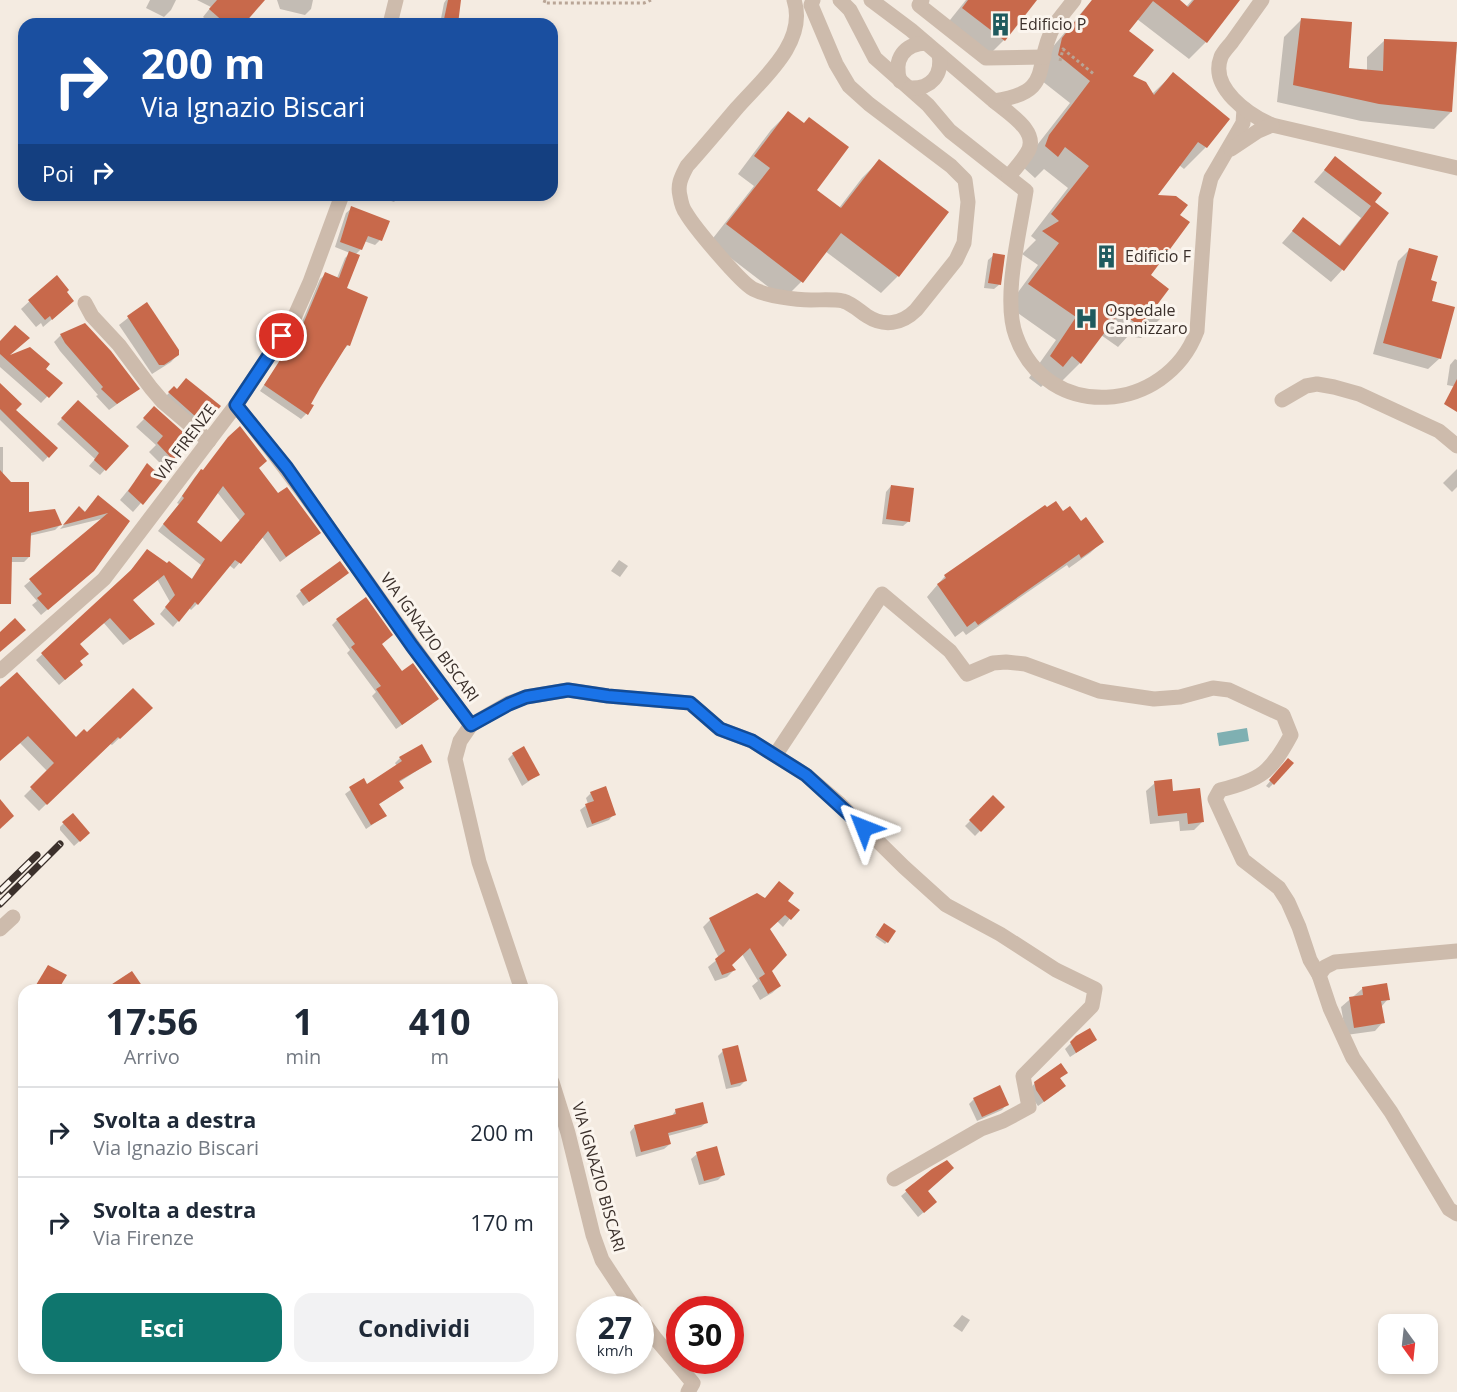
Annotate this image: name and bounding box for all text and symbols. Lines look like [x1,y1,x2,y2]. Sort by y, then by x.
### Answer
building icon: Edificio P [988,11,1014,37]
place label: Edificio P [1019,13,1086,35]
text: 200 m [141,34,265,91]
icon: right [42,42,120,120]
text: Via Ignazio Biscari [141,88,365,125]
icon: right [86,156,119,189]
text: Poi [42,158,74,188]
building icon: Edificio F [1094,243,1120,269]
place label: Edificio F [1125,245,1191,267]
place label: Ospedale Cannizzaro [1105,299,1188,339]
hospital icon: Ospedale Cannizzaro [1074,306,1100,332]
pin [256,310,307,361]
icon: arrive [265,319,298,352]
street label: VIA FIRENZE [149,399,221,485]
street label: VIA IGNAZIO BISCARI [376,568,484,706]
position arrow [832,796,896,860]
text: 17:56 [105,997,198,1046]
text: 1 [293,997,314,1046]
text: 410 [409,997,471,1046]
text: Arrivo [124,1043,180,1070]
text: min [285,1043,321,1070]
text: m [430,1043,449,1070]
street label: VIA IGNAZIO BISCARI [567,1100,631,1254]
text: Svolta a destra [93,1104,256,1134]
icon: right [42,1116,75,1149]
text: 200 m [470,1117,534,1147]
text: Via Ignazio Biscari [93,1134,259,1161]
text: Svolta a destra [93,1194,256,1224]
icon: right [42,1206,75,1239]
text: 170 m [470,1207,534,1237]
text: Via Firenze [93,1224,194,1251]
button: Esci [42,1293,282,1362]
button: Condividi [294,1293,534,1362]
speed limit sign: 30 [666,1296,744,1374]
text: 27 [598,1307,632,1348]
north arrow [1378,1314,1438,1374]
map controls [1378,1314,1438,1374]
text: km/h [597,1340,633,1360]

